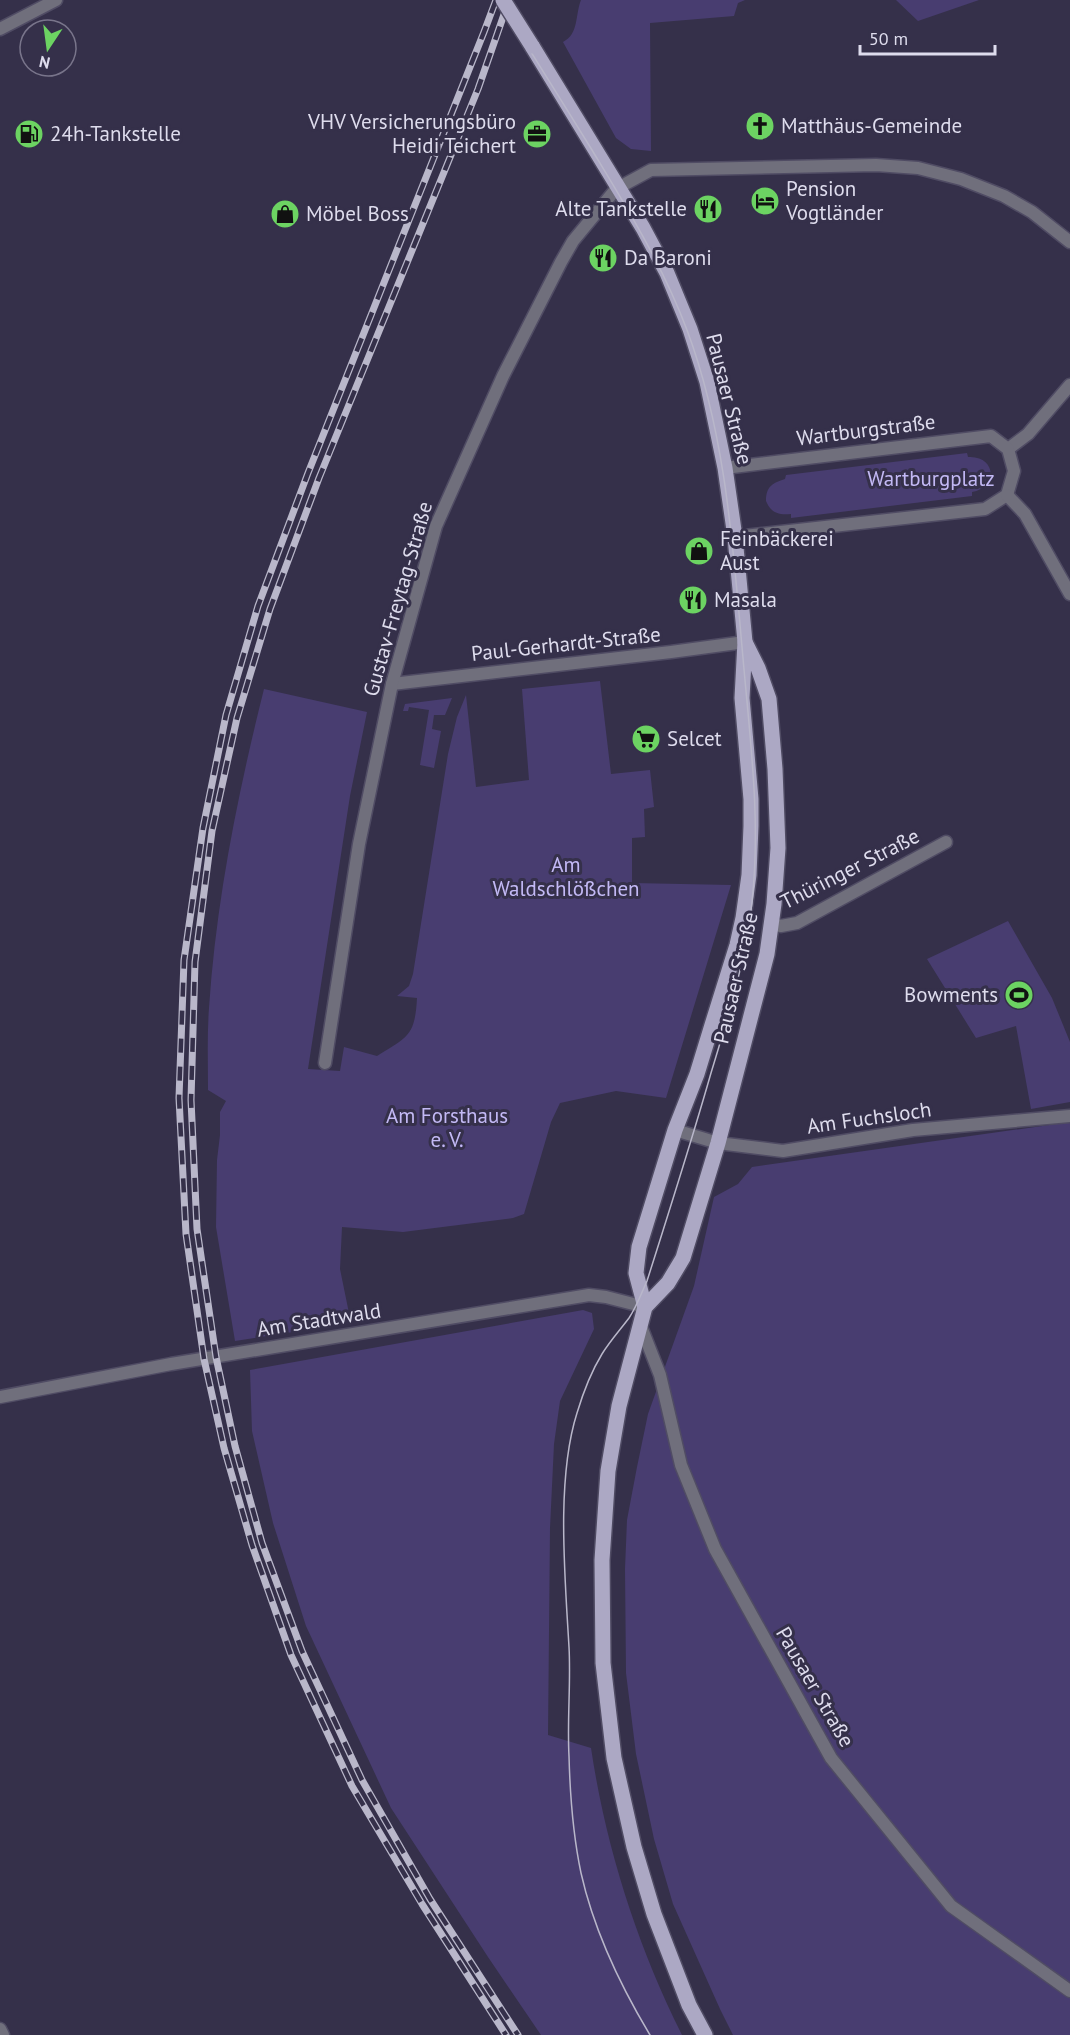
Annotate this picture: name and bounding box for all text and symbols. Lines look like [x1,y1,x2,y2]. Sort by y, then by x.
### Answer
north arrow [18,18,78,78]
scale bar [860,18,995,56]
text: 50 m [869,27,908,50]
text: N [37,52,52,74]
place label: VHV Versicherungsbüro Heidi Teichert [307,108,516,159]
church icon: Matthäus-Gemeinde [744,110,776,142]
place label: Matthäus-Gemeinde [781,112,962,139]
fuel station icon: 24h-Tankstelle [13,118,45,150]
office icon: VHV Versicherungsbüro Heidi Teichert [521,118,553,150]
place label: 24h-Tankstelle [50,120,181,147]
place label: Pension Vogtländer [785,175,884,226]
hotel icon: Pension Vogtländer [749,185,781,217]
restaurant icon: Alte Tankstelle [692,193,724,225]
place label: Alte Tankstelle [555,195,687,222]
shop icon: Möbel Boss [269,198,301,230]
place label: Möbel Boss [306,200,409,227]
restaurant icon: Da Baroni [587,242,619,274]
place label: Da Baroni [624,244,712,271]
street label: Pausaer Straße [700,330,759,467]
street label: Wartburgstraße [795,408,937,451]
park label: Wartburgplatz [867,465,995,492]
street label: Gustav-Freytag-Straße [357,498,438,699]
place label: Feinbäckerei Aust [720,525,834,576]
shop icon: Feinbäckerei Aust [683,535,715,567]
restaurant icon: Masala [677,584,709,616]
place label: Masala [714,586,777,613]
street label: Paul-Gerhardt-Straße [470,620,662,667]
supermarket icon: Selcet [630,723,662,755]
place label: Selcet [667,725,722,752]
street label: Thüringer Straße [776,822,924,915]
park label: Am Waldschlößchen [492,851,640,902]
street label: Pausaer Straße [707,909,764,1046]
sports icon: Bowments [1003,979,1035,1011]
place label: Bowments [904,981,998,1008]
street label: Am Fuchsloch [805,1095,933,1140]
park label: Am Forsthaus e. V. [386,1102,508,1153]
street label: Am Stadtwald [255,1296,383,1343]
street label: Pausaer Straße [770,1622,861,1752]

